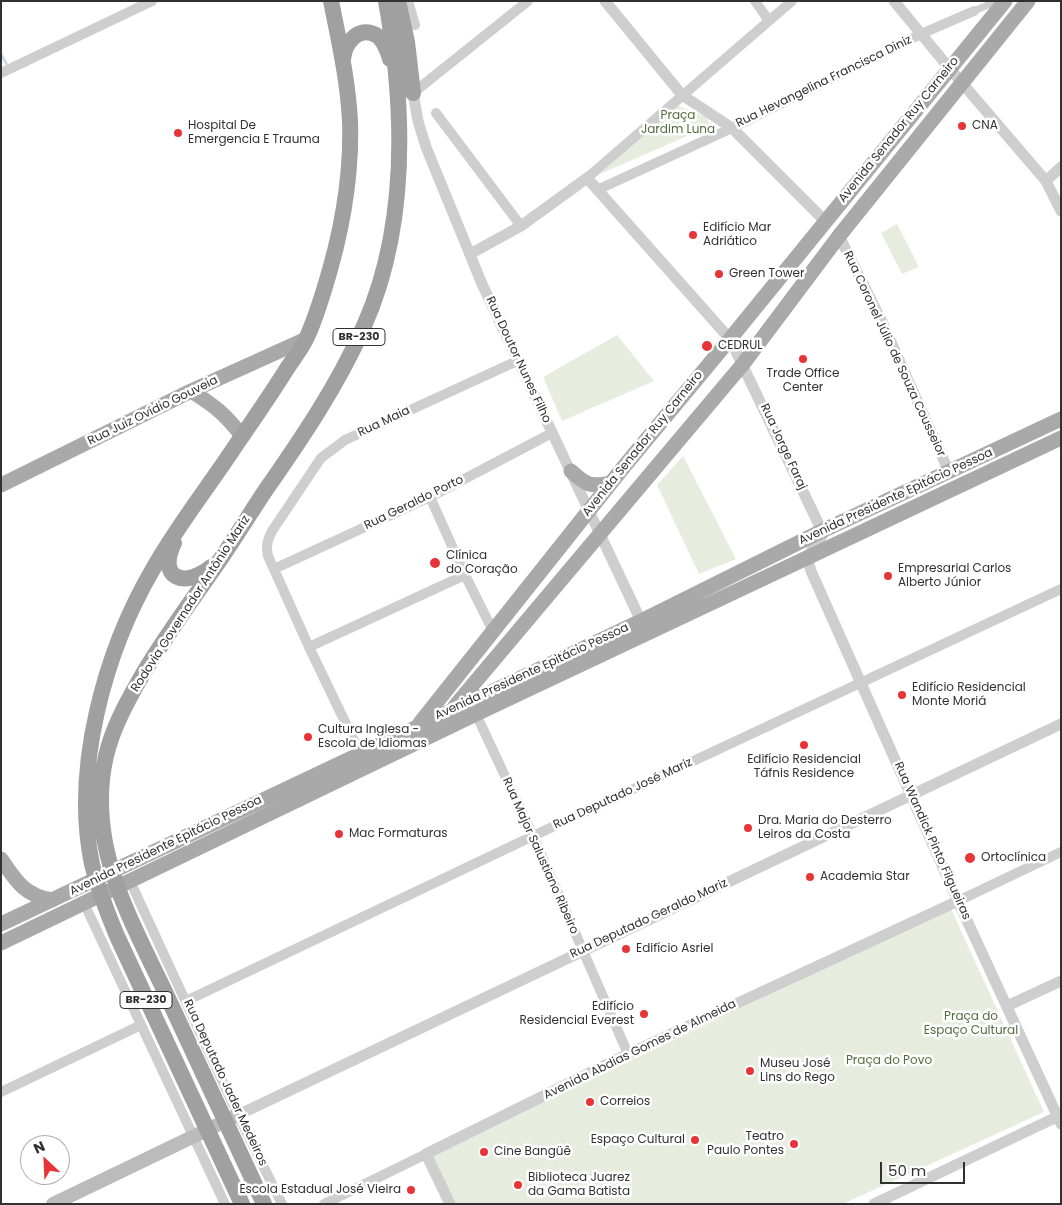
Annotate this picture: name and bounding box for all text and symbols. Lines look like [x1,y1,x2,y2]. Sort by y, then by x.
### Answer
street label: Rua Hevangelina Francisca Diniz [734,33,914,131]
street label: Avenida Senador Ruy Carneiro [836,54,962,206]
park label: Praça Jardim Luna [641,109,715,137]
place label: Hospital De Emergencia E Trauma [188,119,320,147]
place label: CNA [972,119,998,133]
marker: CNA [956,120,968,132]
marker: Hospital De Emergencia E Trauma [172,127,184,139]
place label: Edifício Mar Adriático [703,221,771,249]
marker: Edifício Mar Adriático [687,229,699,241]
street label: Rua Coronel Júlio de Souza Cousseior [840,249,948,459]
place label: Green Tower [729,267,805,281]
marker: Green Tower [713,268,725,280]
street label: Rua Doutor Nunes Filho [482,294,554,426]
road number: BR-230 [333,328,385,346]
marker: CEDRUL [700,339,714,353]
place label: CEDRUL [718,339,762,353]
marker: Trade Office Center [797,353,809,365]
place label: Trade Office Center [767,367,839,395]
street label: Avenida Senador Ruy Carneiro [580,368,706,520]
street label: Rua Juiz Ovídio Gouveia [86,373,220,449]
street label: Rua Jorge Faraj [757,402,809,492]
street label: Rua Maia [356,404,412,440]
street label: Avenida Presidente Epitácio Pessoa [797,446,995,548]
street label: Rua Geraldo Porto [362,473,466,533]
street label: Rodovia Governador Antônio Mariz [128,513,254,695]
place label: Clínica do Coração [446,549,518,577]
marker: Clínica do Coração [428,556,442,570]
place label: Empresarial Carlos Alberto Júnior [898,562,1011,590]
marker: Empresarial Carlos Alberto Júnior [882,570,894,582]
street label: Avenida Presidente Epitácio Pessoa [433,621,631,723]
place label: Edifício Residencial Monte Moriá [912,681,1026,709]
marker: Edifício Residencial Monte Moriá [896,689,908,701]
place label: Cultura Inglesa - Escola de Idiomas [318,723,427,751]
marker: Cultura Inglesa - Escola de Idiomas [302,731,314,743]
marker: Edifício Residencial Táfnis Residence [798,739,810,751]
place label: Edifício Residencial Táfnis Residence [747,753,861,781]
street label: Rua Deputado José Mariz [551,755,695,833]
street label: Rua Wandick Pinto Filgueiras [891,760,973,922]
street label: Rua Major Salustiano Ribeiro [499,775,581,937]
street label: Avenida Presidente Epitácio Pessoa [67,793,265,899]
place label: Dra. Maria do Desterro Leiros da Costa [758,814,892,842]
marker: Dra. Maria do Desterro Leiros da Costa [742,822,754,834]
place label: Mac Formaturas [349,827,448,841]
marker: Mac Formaturas [333,828,345,840]
marker: Ortoclínica [963,851,977,865]
place label: Ortoclínica [981,851,1046,865]
place label: Academia Star [820,870,910,884]
marker: Academia Star [804,871,816,883]
street label: Rua Deputado Geraldo Mariz [568,876,730,962]
place label: Edifício Asriel [636,942,713,956]
marker: Edifício Asriel [620,943,632,955]
road number: BR-230 [120,992,172,1008]
street label: Avenida Abdias Gomes de Almeida [541,997,739,1103]
street label: Rua Deputado Jader Medeiros [180,998,270,1168]
place label: Edifício Residencial Everest [519,1000,634,1028]
marker: Edifício Residencial Everest [638,1008,650,1020]
park label: Praça do Espaço Cultural [924,1010,1018,1038]
park label: Praça do Povo [846,1054,932,1068]
place label: Museu José Lins do Rego [760,1057,835,1085]
marker: Museu José Lins do Rego [744,1065,756,1077]
place label: Correios [600,1095,650,1109]
marker: Correios [584,1096,596,1108]
place label: Teatro Paulo Pontes [707,1130,784,1158]
place label: Espaço Cultural [591,1133,685,1147]
marker: Espaço Cultural [689,1134,701,1146]
north arrow [20,1135,70,1185]
text: N [30,1136,48,1159]
marker: Teatro Paulo Pontes [788,1138,800,1150]
place label: Cine Bangüê [494,1145,571,1159]
marker: Cine Bangüê [478,1146,490,1158]
scale bar [882,1152,967,1184]
text: 50 m [888,1160,926,1181]
place label: Biblioteca Juarez da Gama Batista [528,1171,630,1199]
marker: Biblioteca Juarez da Gama Batista [512,1179,524,1191]
place label: Escola Estadual José Vieira [239,1183,401,1197]
marker: Escola Estadual José Vieira [405,1184,417,1196]

